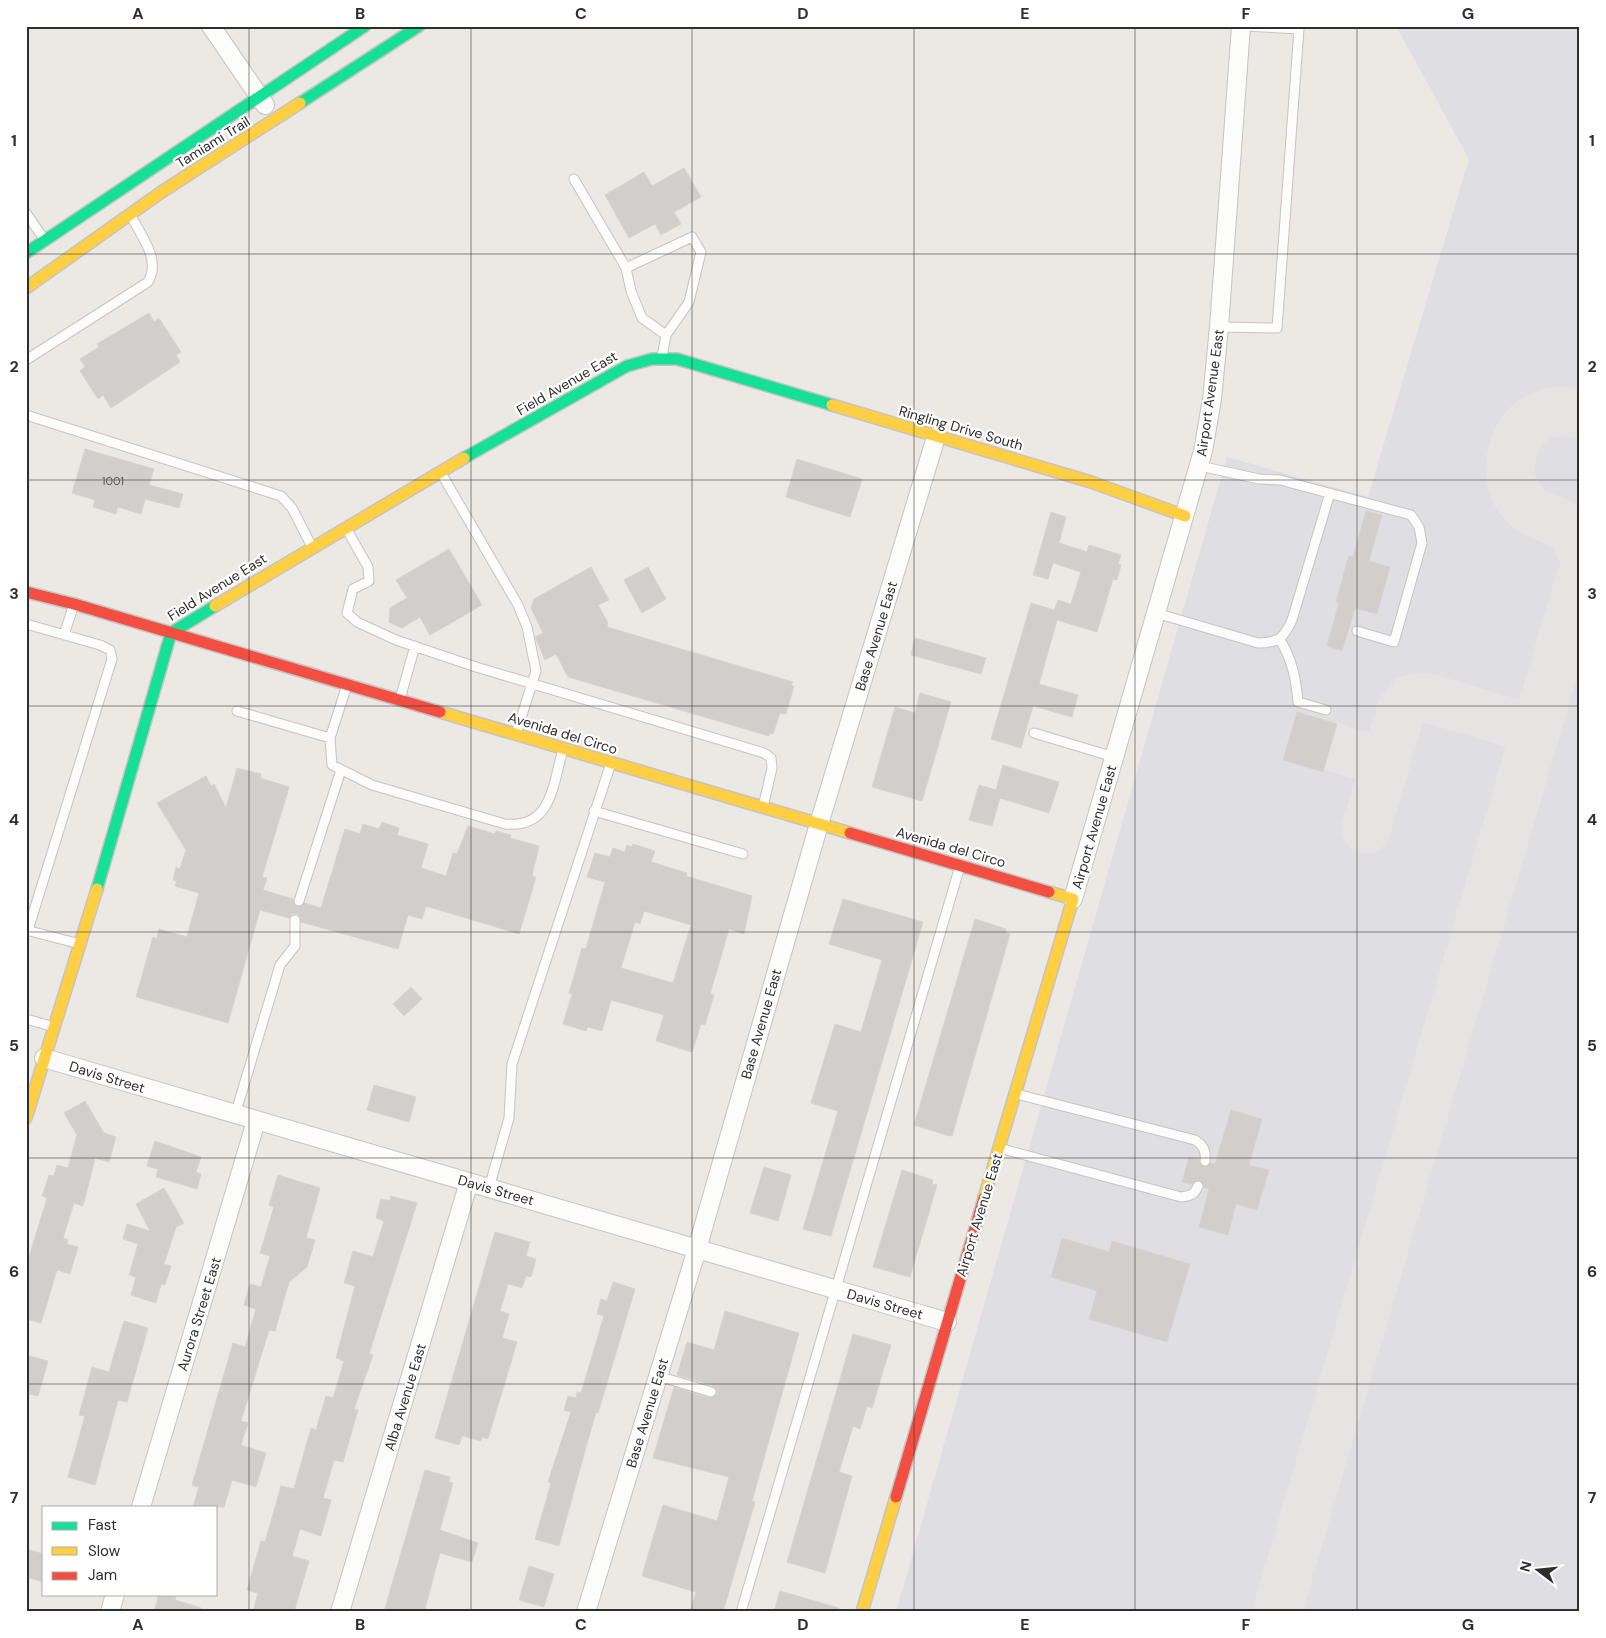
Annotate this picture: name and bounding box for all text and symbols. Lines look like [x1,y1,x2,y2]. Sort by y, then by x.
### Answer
text: A [132,3,144,24]
text: B [355,3,365,24]
text: C [575,3,587,24]
text: D [797,3,809,24]
text: E [1020,3,1030,24]
text: F [1242,3,1251,24]
text: G [1462,3,1474,24]
street label: Tamiami Trail [173,112,253,172]
text: 1 [11,130,17,151]
text: 1 [1589,130,1595,151]
street label: Airport Avenue East [1192,328,1228,458]
street label: Field Avenue East [513,347,621,419]
text: 2 [9,356,19,377]
text: 2 [1587,356,1597,377]
street label: Ringling Drive South [897,402,1025,454]
house number: 1001 [102,474,124,488]
street label: Field Avenue East [164,549,270,625]
street label: Base Avenue East [851,579,901,693]
text: 3 [9,583,19,604]
text: 3 [1587,583,1597,604]
street label: Avenida del Circo [506,708,620,758]
street label: Airport Avenue East [1068,763,1120,891]
text: 4 [9,809,19,830]
text: 4 [1587,809,1597,830]
street label: Avenida del Circo [894,823,1008,871]
street label: Base Avenue East [737,967,785,1081]
text: 5 [9,1035,19,1056]
text: 5 [1587,1035,1597,1056]
street label: Davis Street [67,1057,147,1097]
street label: Airport Avenue East [952,1151,1006,1279]
street label: Davis Street [456,1171,536,1209]
street label: Aurora Street East [173,1255,225,1373]
text: 6 [9,1261,19,1282]
text: 6 [1587,1261,1597,1282]
street label: Davis Street [845,1285,925,1323]
street label: Alba Avenue East [380,1341,430,1453]
street label: Base Avenue East [622,1356,672,1470]
text: 7 [10,1487,19,1508]
text: 7 [1588,1487,1597,1508]
legend [42,1506,218,1596]
text: Fast [88,1515,117,1535]
text: Slow [88,1541,121,1561]
north arrow [1514,1546,1564,1596]
text: N [1515,1559,1536,1574]
text: Jam [88,1565,117,1585]
text: A [132,1614,144,1635]
text: B [355,1614,365,1635]
text: C [575,1614,587,1635]
text: D [797,1614,809,1635]
text: E [1020,1614,1030,1635]
text: F [1242,1614,1251,1635]
text: G [1462,1614,1474,1635]

